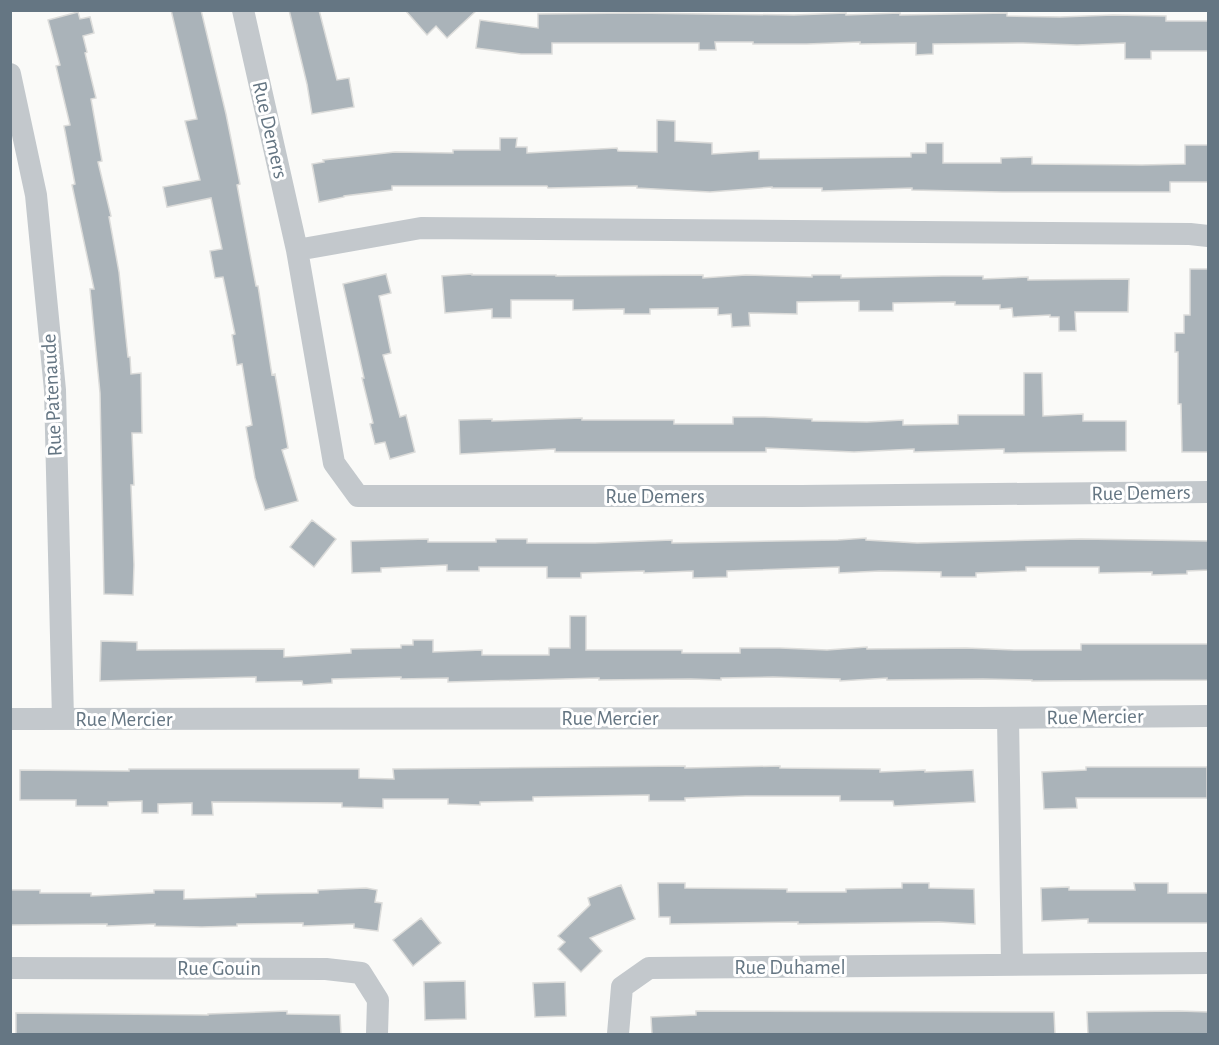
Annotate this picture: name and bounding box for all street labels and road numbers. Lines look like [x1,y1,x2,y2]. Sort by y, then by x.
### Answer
street label: Rue Demers [249,79,291,181]
street label: Rue Patenaude [38,333,66,457]
street label: Rue Demers [1091,482,1191,504]
street label: Rue Demers [605,486,705,507]
street label: Rue Mercier [1046,706,1144,728]
street label: Rue Mercier [561,708,659,729]
street label: Rue Mercier [75,709,173,730]
street label: Rue Duhamel [734,957,846,978]
street label: Rue Gouin [177,958,261,979]

